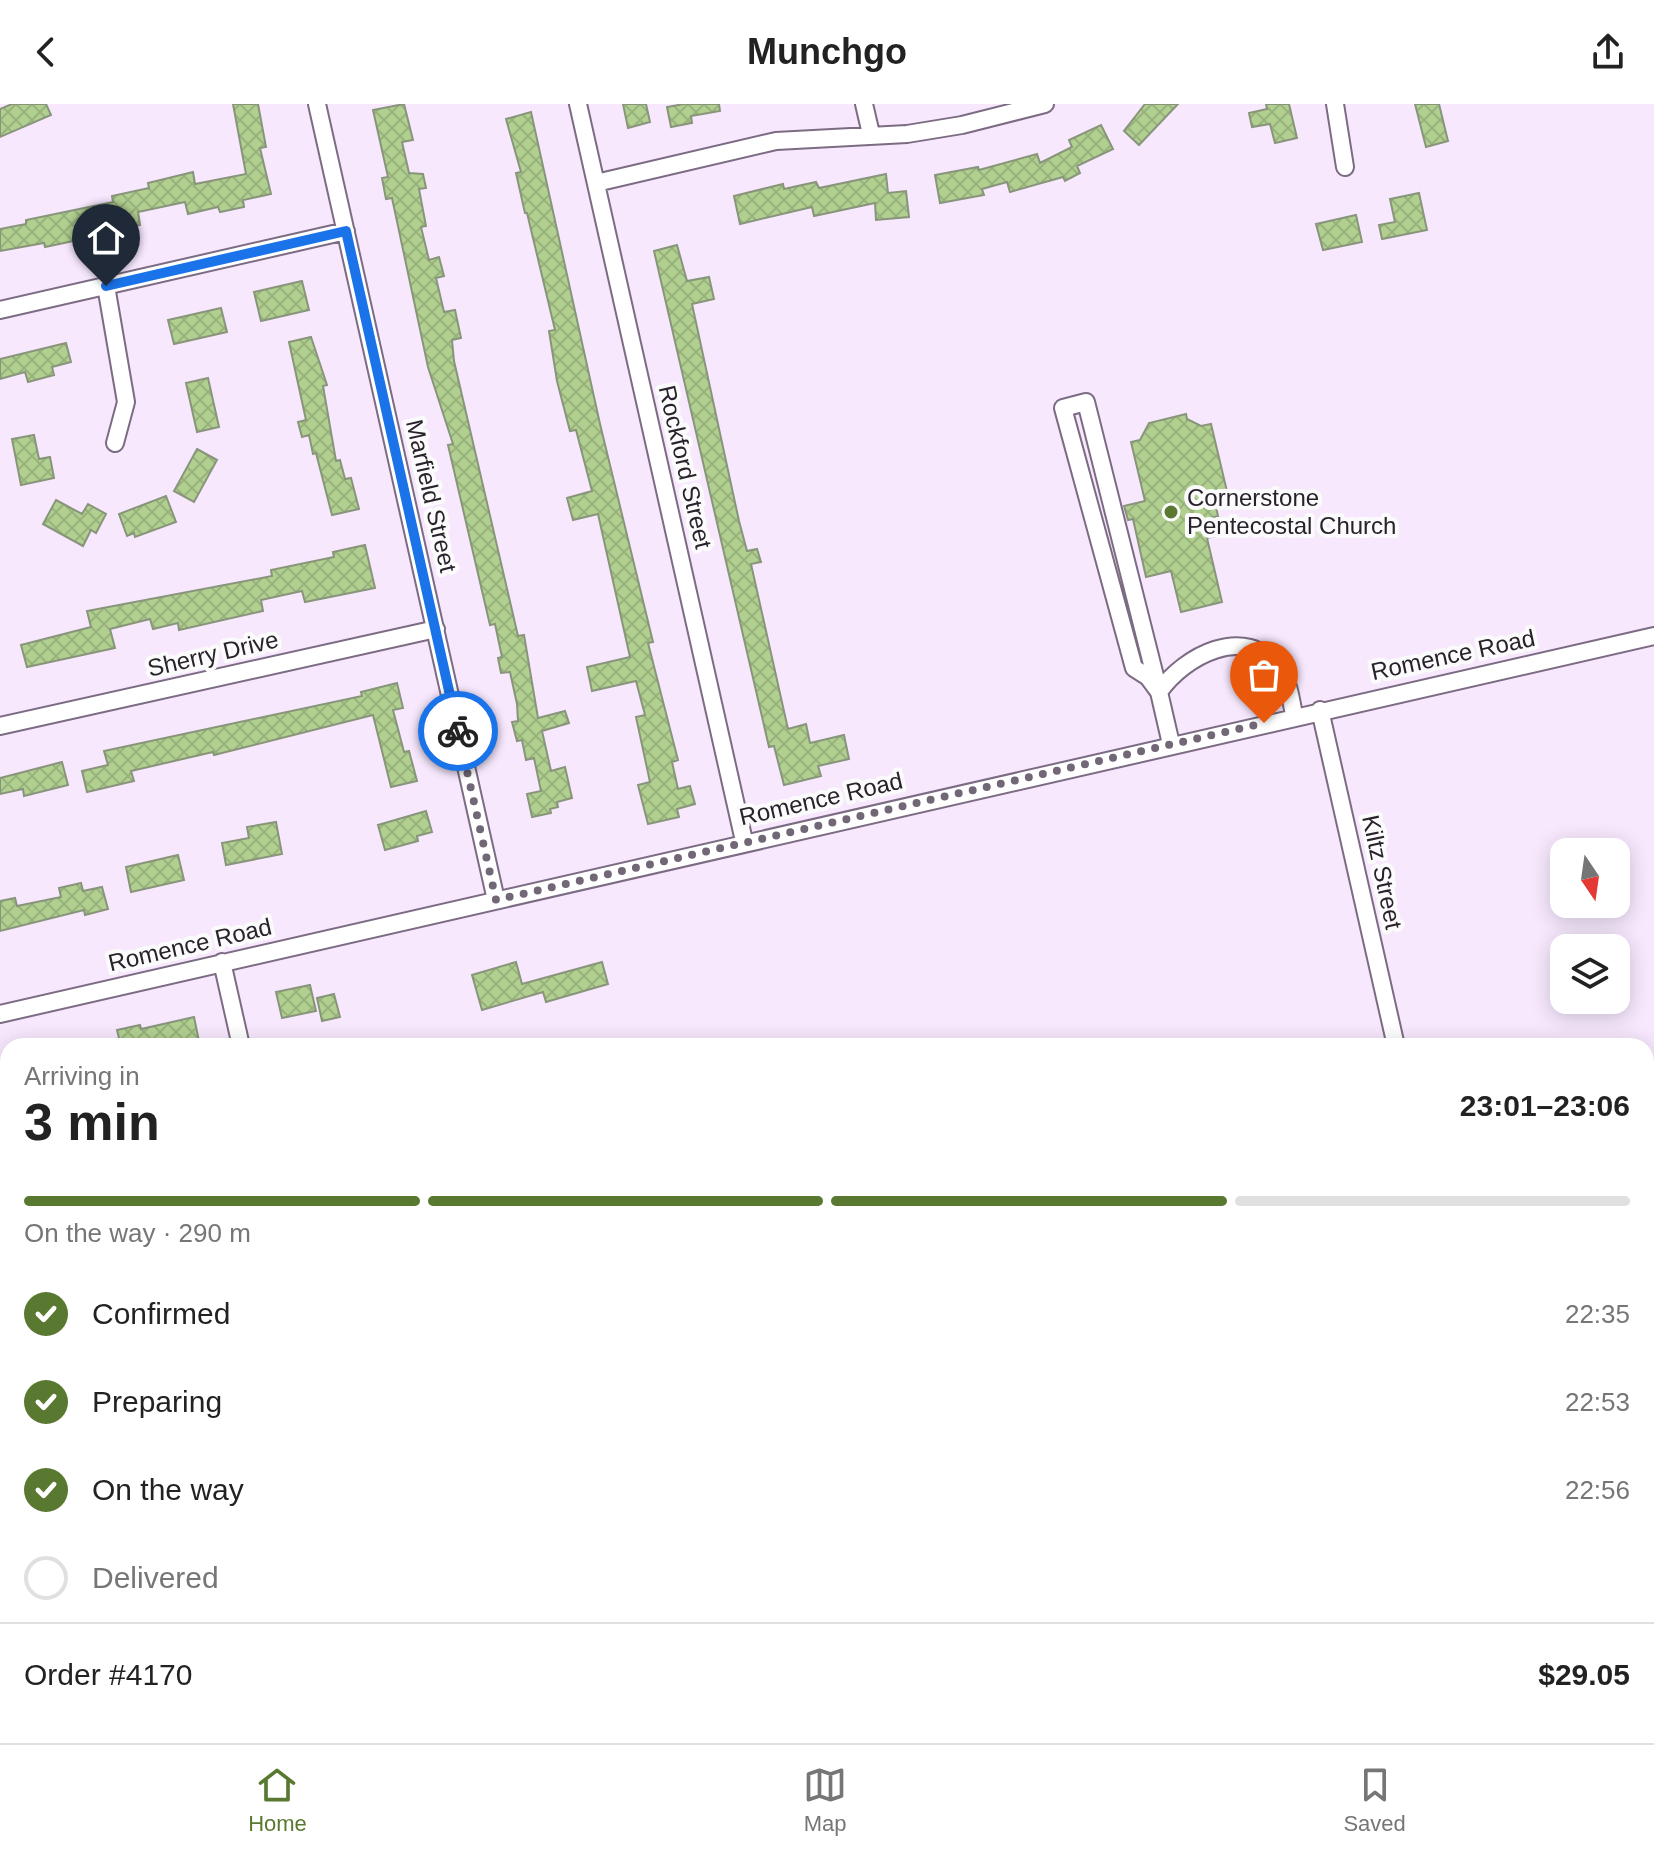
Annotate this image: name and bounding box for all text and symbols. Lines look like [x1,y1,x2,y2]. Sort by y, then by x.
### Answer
icon: back [24,30,68,74]
icon: share [1586,30,1630,74]
text: Munchgo [747,31,907,72]
pin [72,204,140,286]
icon: home [84,216,128,260]
street label: Rockford Street [654,383,717,551]
street label: Marfield Street [401,417,462,575]
place label: Cornerstone Pentecostal Church [1187,484,1396,539]
marker: Cornerstone Pentecostal Church [1162,503,1180,521]
street label: Romence Road [1369,624,1537,685]
street label: Sherry Drive [145,625,281,682]
pin [1230,641,1298,723]
icon: bag [1242,653,1286,697]
courier [418,691,498,771]
icon: bike [436,709,480,753]
street label: Romence Road [737,767,905,830]
street label: Kiltz Street [1357,812,1408,932]
north arrow [1550,838,1630,918]
map controls [1550,838,1630,1014]
street label: Romence Road [106,913,274,976]
button: layers [1550,934,1630,1014]
text: Arriving in [24,1061,140,1091]
text: 23:01–23:06 [1460,1089,1630,1122]
text: 3 min [24,1093,160,1151]
text: On the way · 290 m [24,1218,251,1248]
icon: check [24,1292,68,1336]
text: Confirmed [92,1297,230,1330]
text: 22:35 [1565,1299,1630,1329]
icon: check [24,1380,68,1424]
text: Preparing [92,1385,222,1418]
text: 22:53 [1565,1387,1630,1417]
icon: check [24,1468,68,1512]
text: On the way [92,1473,244,1506]
text: 22:56 [1565,1475,1630,1505]
text: Delivered [92,1561,219,1594]
text: Order #4170 [24,1658,192,1691]
text: $29.05 [1538,1658,1630,1691]
tab: Home [248,1763,307,1837]
tab: Map [803,1763,847,1837]
tab: Saved [1343,1763,1406,1837]

